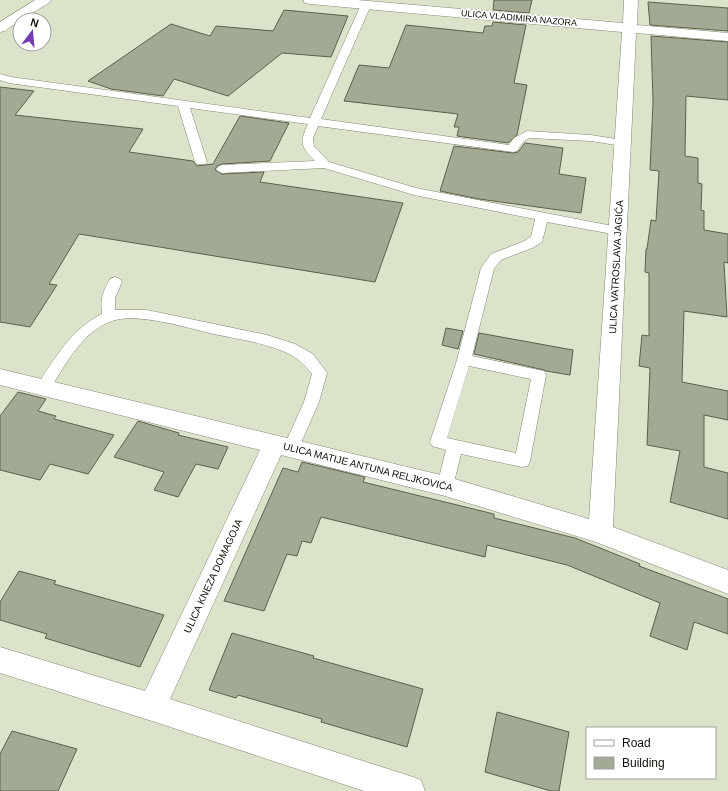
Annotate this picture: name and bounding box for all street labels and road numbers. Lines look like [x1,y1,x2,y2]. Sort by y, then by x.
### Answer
street label: ULICA VLADIMIRA NAZORA [461,8,577,28]
street label: ULICA VATROSLAVA JAGIĆA [606,200,625,334]
street label: ULICA MATIJE ANTUNA RELJKOVIĆA [282,440,454,493]
street label: ULICA KNEZA DOMAGOJA [182,517,244,635]

